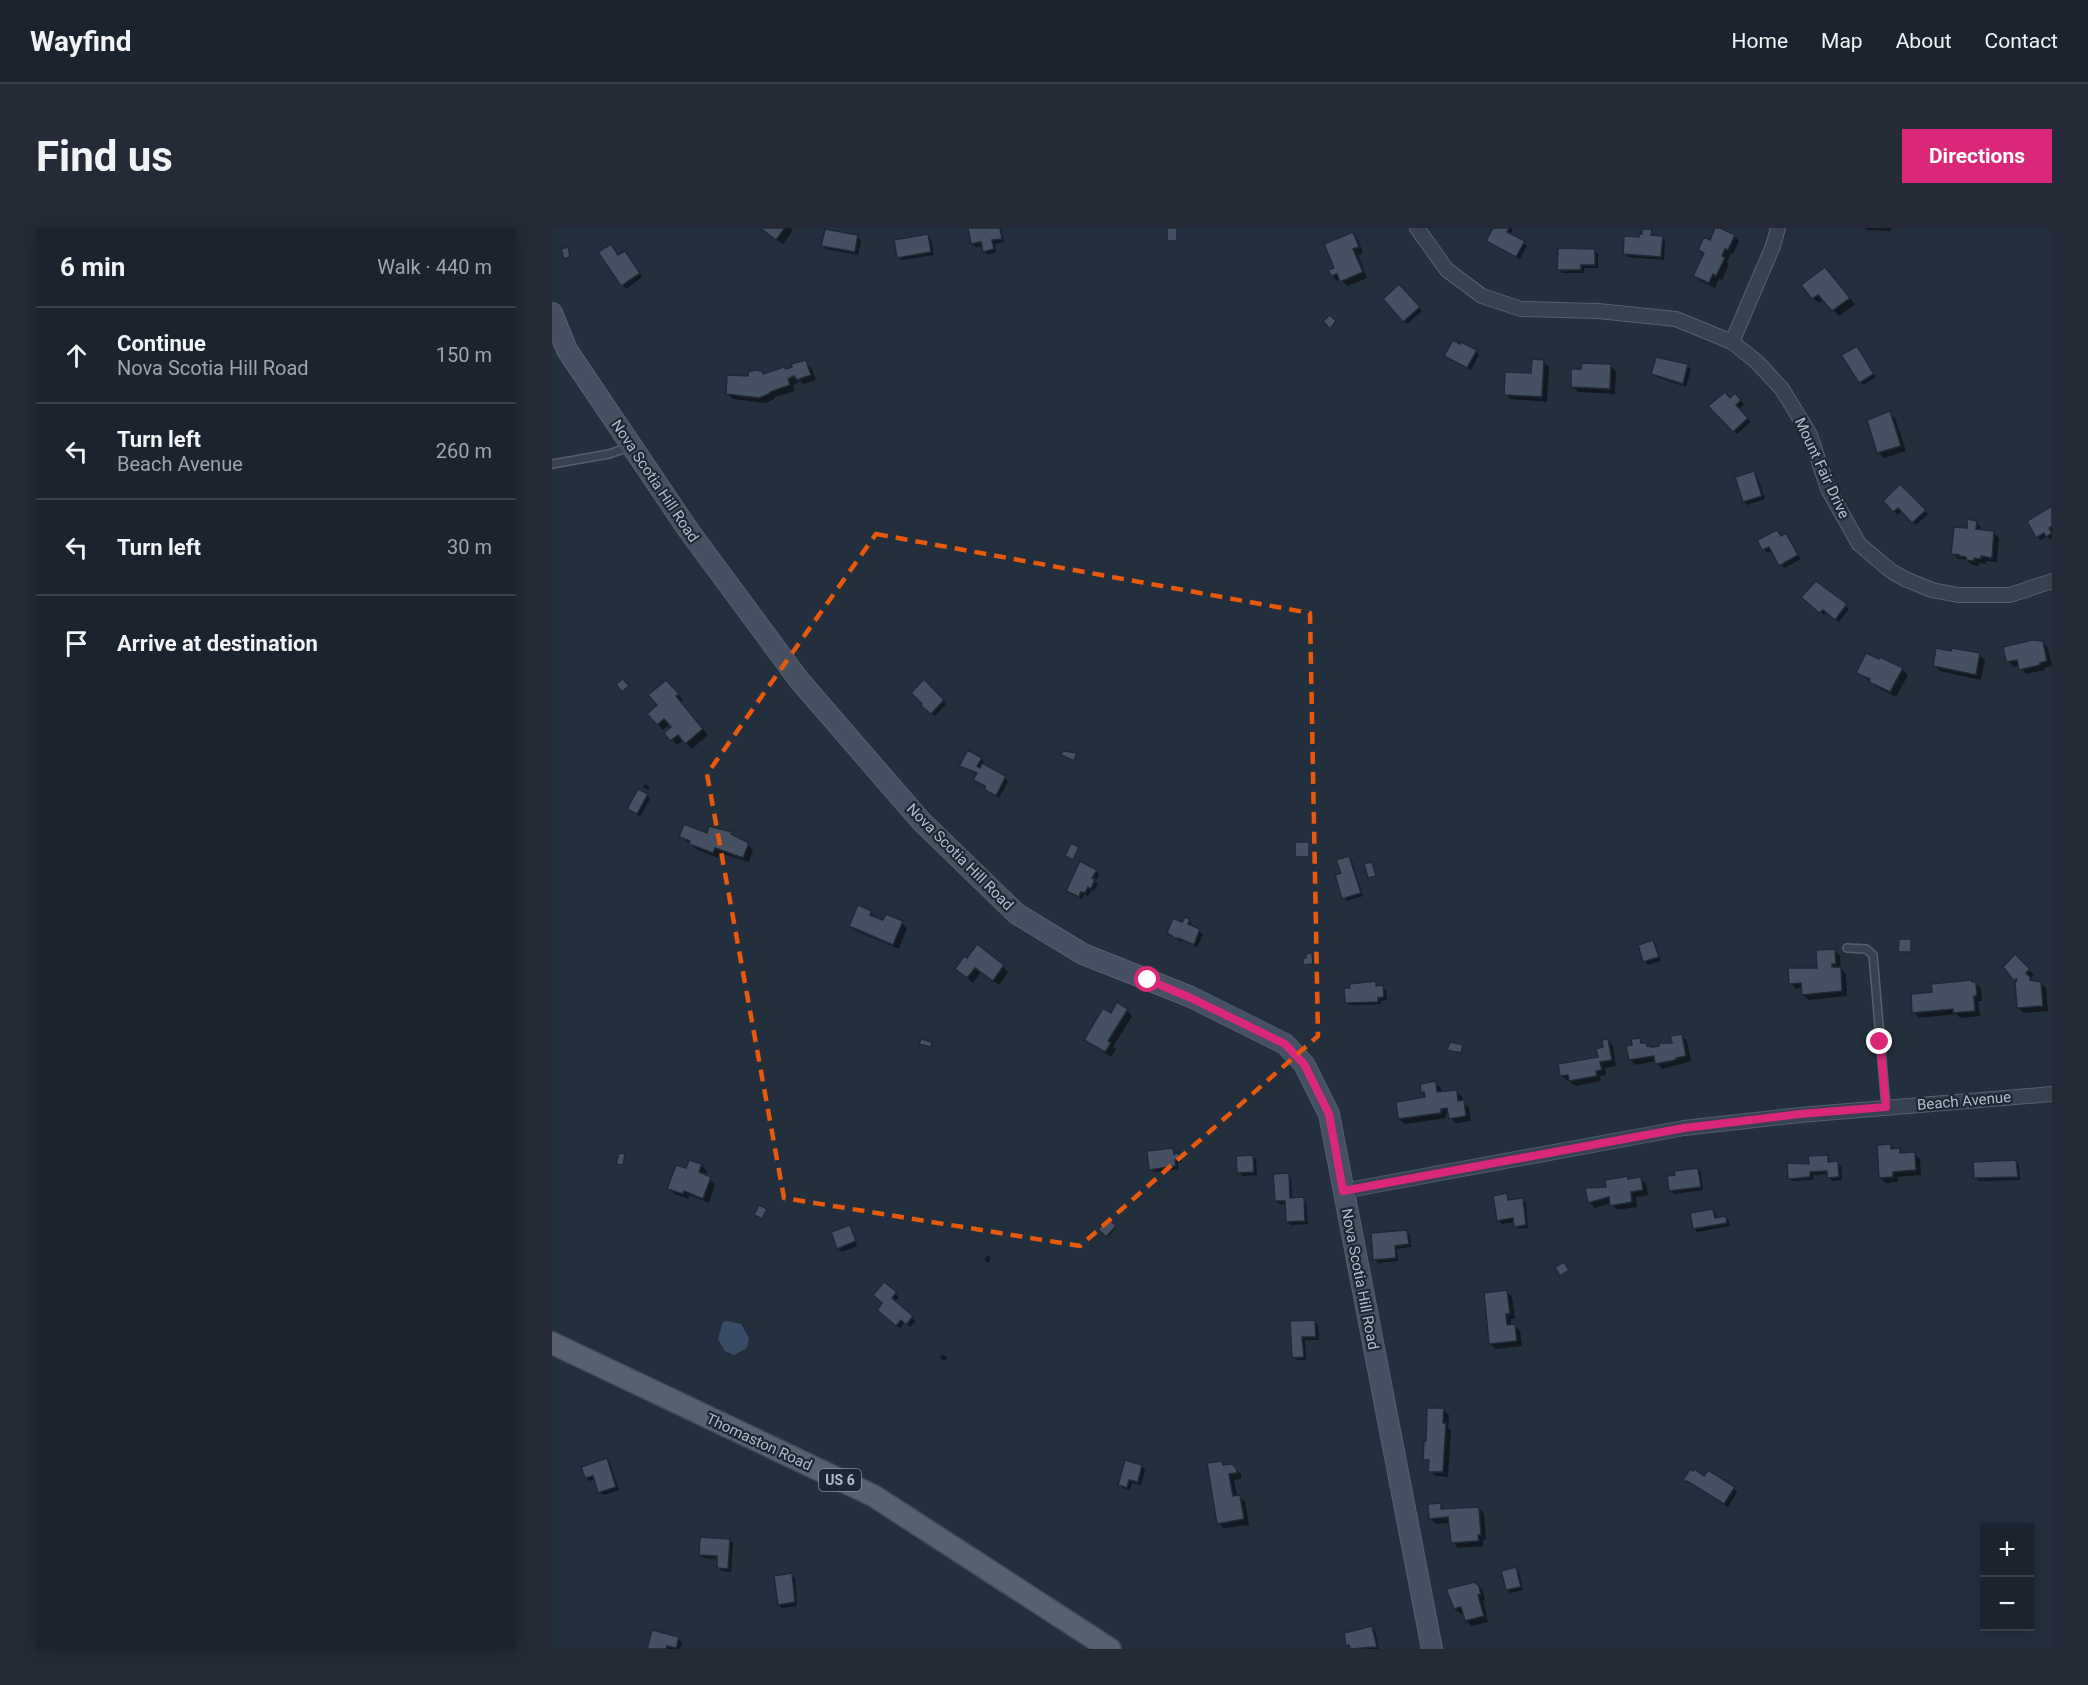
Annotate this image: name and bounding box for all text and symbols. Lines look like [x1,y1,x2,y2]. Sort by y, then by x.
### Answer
text: Wayfind [30,25,131,58]
text: Home [1732,29,1788,53]
text: Map [1821,29,1863,53]
text: About [1896,29,1952,53]
text: Contact [1985,29,2058,53]
button: Directions [1902,129,2052,183]
text: Find us [36,132,173,181]
text: 6 min [60,252,125,282]
text: Walk · 440 m [377,255,492,279]
text: Continue [117,331,206,356]
icon: ahead [60,339,93,372]
text: 150 m [436,343,492,367]
text: Nova Scotia Hill Road [117,356,309,380]
street label: Mount Fair Drive [1791,415,1853,521]
street label: Nova Scotia Hill Road [607,416,703,546]
text: Turn left [117,427,201,452]
icon: left [60,435,93,468]
text: 260 m [436,439,492,463]
text: Beach Avenue [117,452,243,476]
icon: left [60,531,93,564]
text: Turn left [117,535,201,560]
text: 30 m [447,535,492,559]
icon: arrive [60,627,93,660]
text: Arrive at destination [117,631,318,656]
street label: Nova Scotia Hill Road [903,800,1017,914]
route start [1134,966,1160,992]
route end [1866,1028,1892,1054]
street label: Beach Avenue [1916,1088,2012,1114]
street label: Nova Scotia Hill Road [1337,1207,1383,1351]
street label: Thomaston Road [703,1410,815,1474]
road number: US 6 [819,1469,861,1491]
map controls [1980,1523,2034,1631]
button: + [1980,1523,2034,1577]
button: − [1980,1577,2034,1631]

